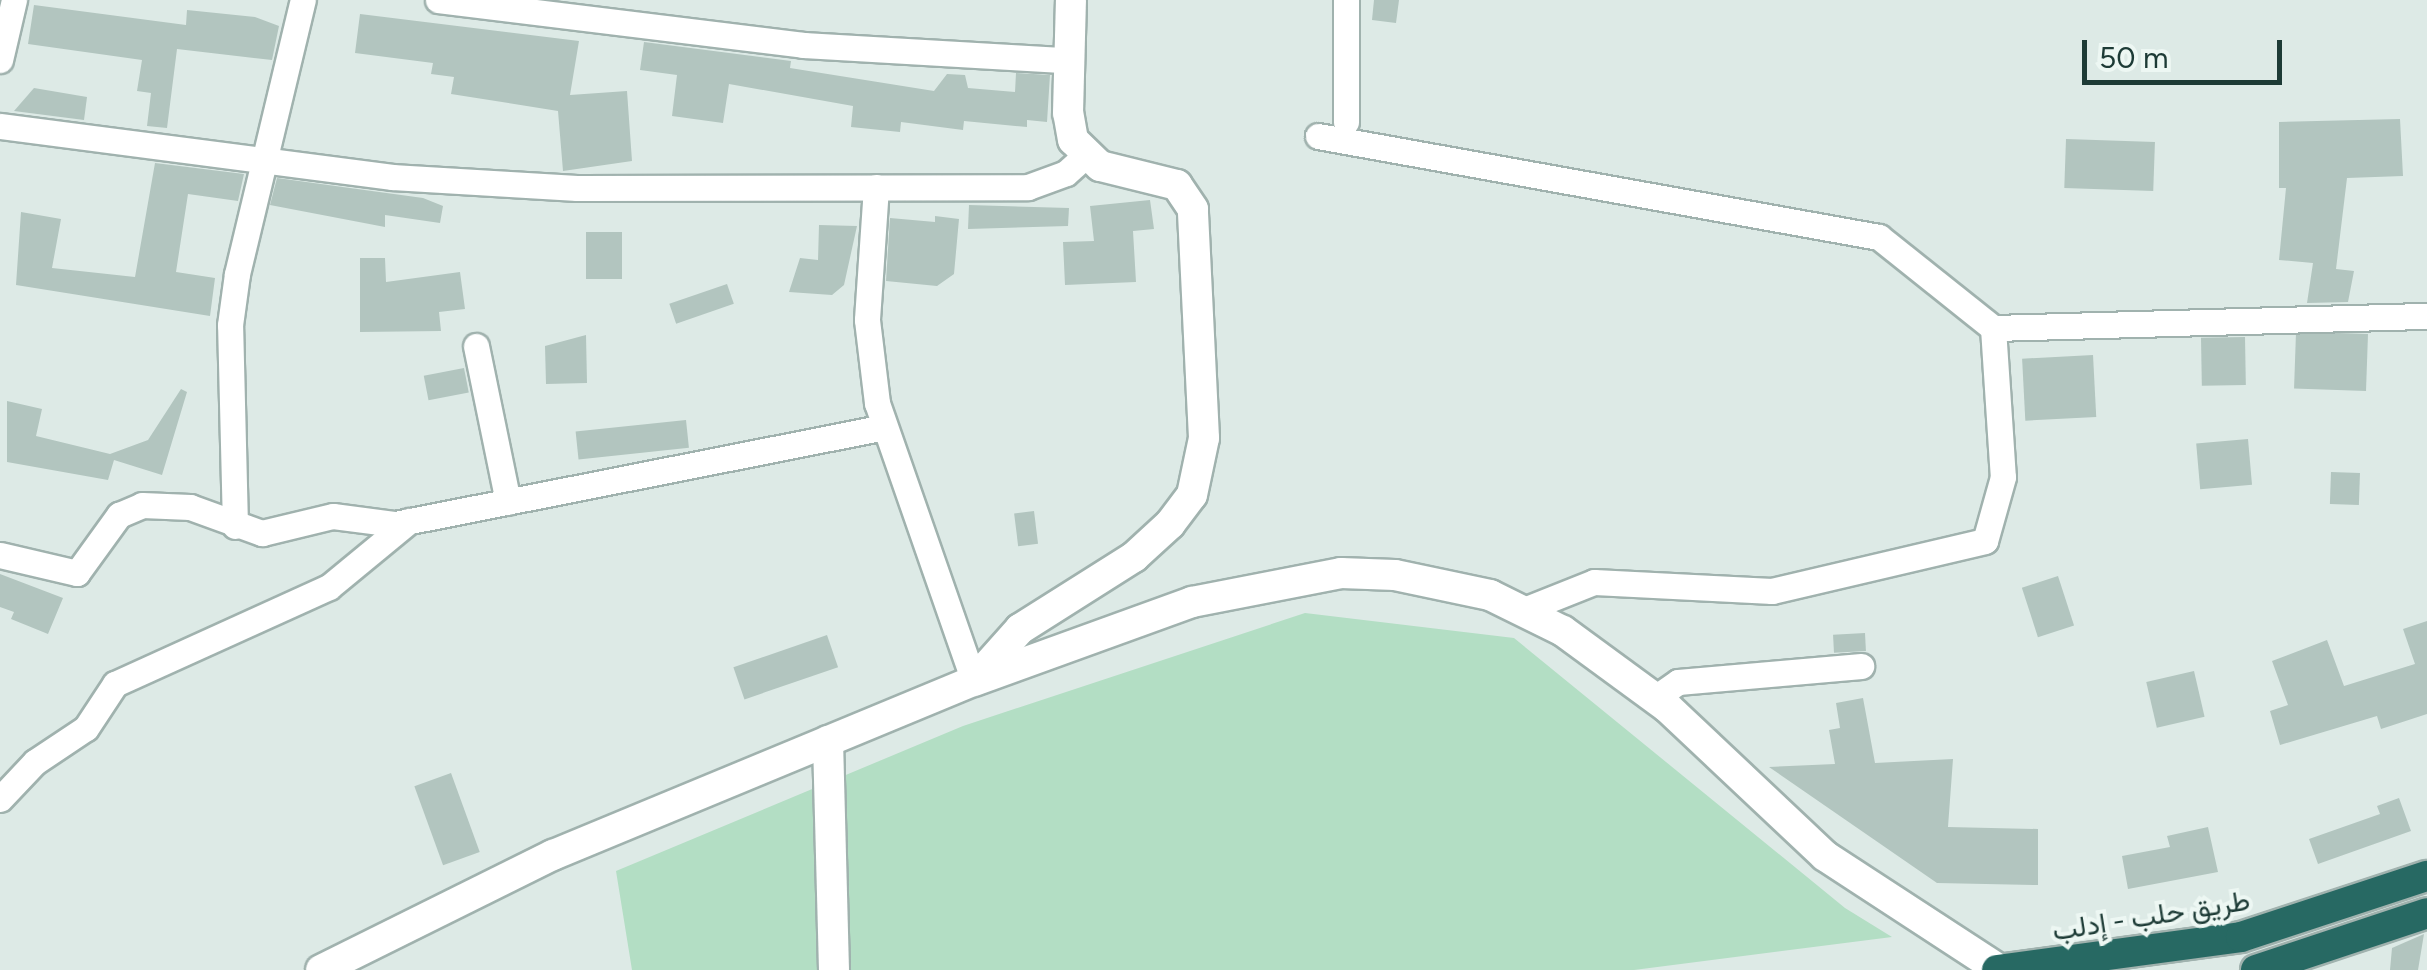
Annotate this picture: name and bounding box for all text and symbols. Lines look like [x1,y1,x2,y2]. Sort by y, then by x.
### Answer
scale bar [2087,20,2287,82]
text: 50 m [2099,39,2168,76]
street label: طريق حلب - إدلب [2050,883,2252,947]

